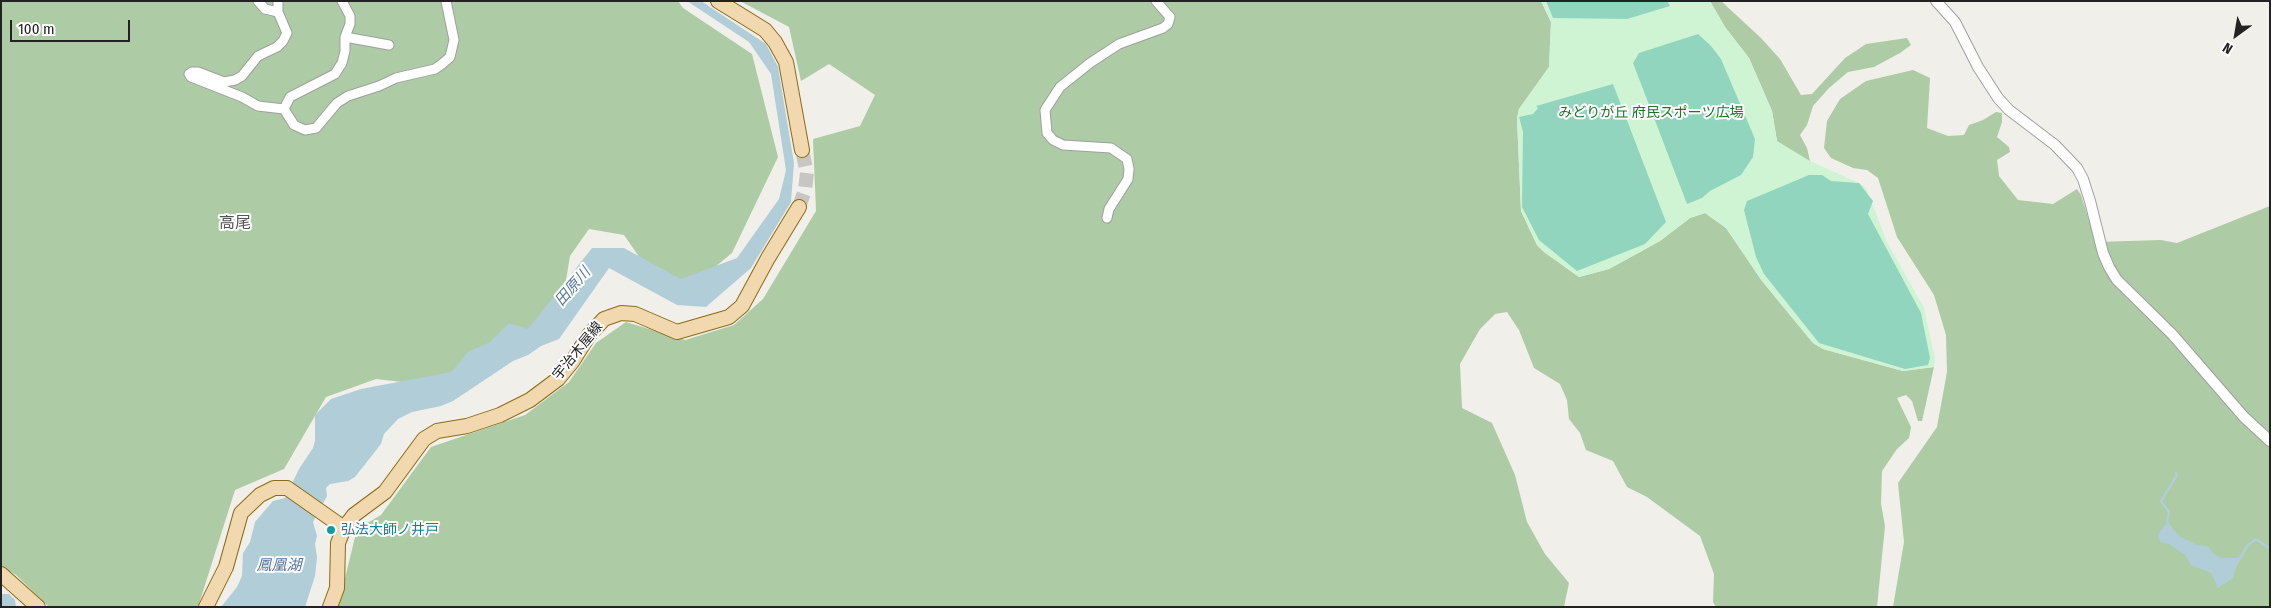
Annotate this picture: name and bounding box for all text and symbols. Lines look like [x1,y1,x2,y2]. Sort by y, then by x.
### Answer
scale bar [12,10,132,42]
north arrow [2211,10,2261,60]
text: 100 m [18,20,55,38]
text: N [2220,39,2236,58]
park label: みどりが丘 府民スポーツ広場 [1558,105,1744,121]
district label: 高尾 [219,214,251,234]
water label: 田原川 [551,264,595,310]
street label: 宇治木屋線 [549,319,607,383]
place label: 弘法大師ノ井戸 [341,522,439,538]
marker: 弘法大師ノ井戸 [325,524,337,536]
water label: 鳳凰湖 [257,557,301,575]

